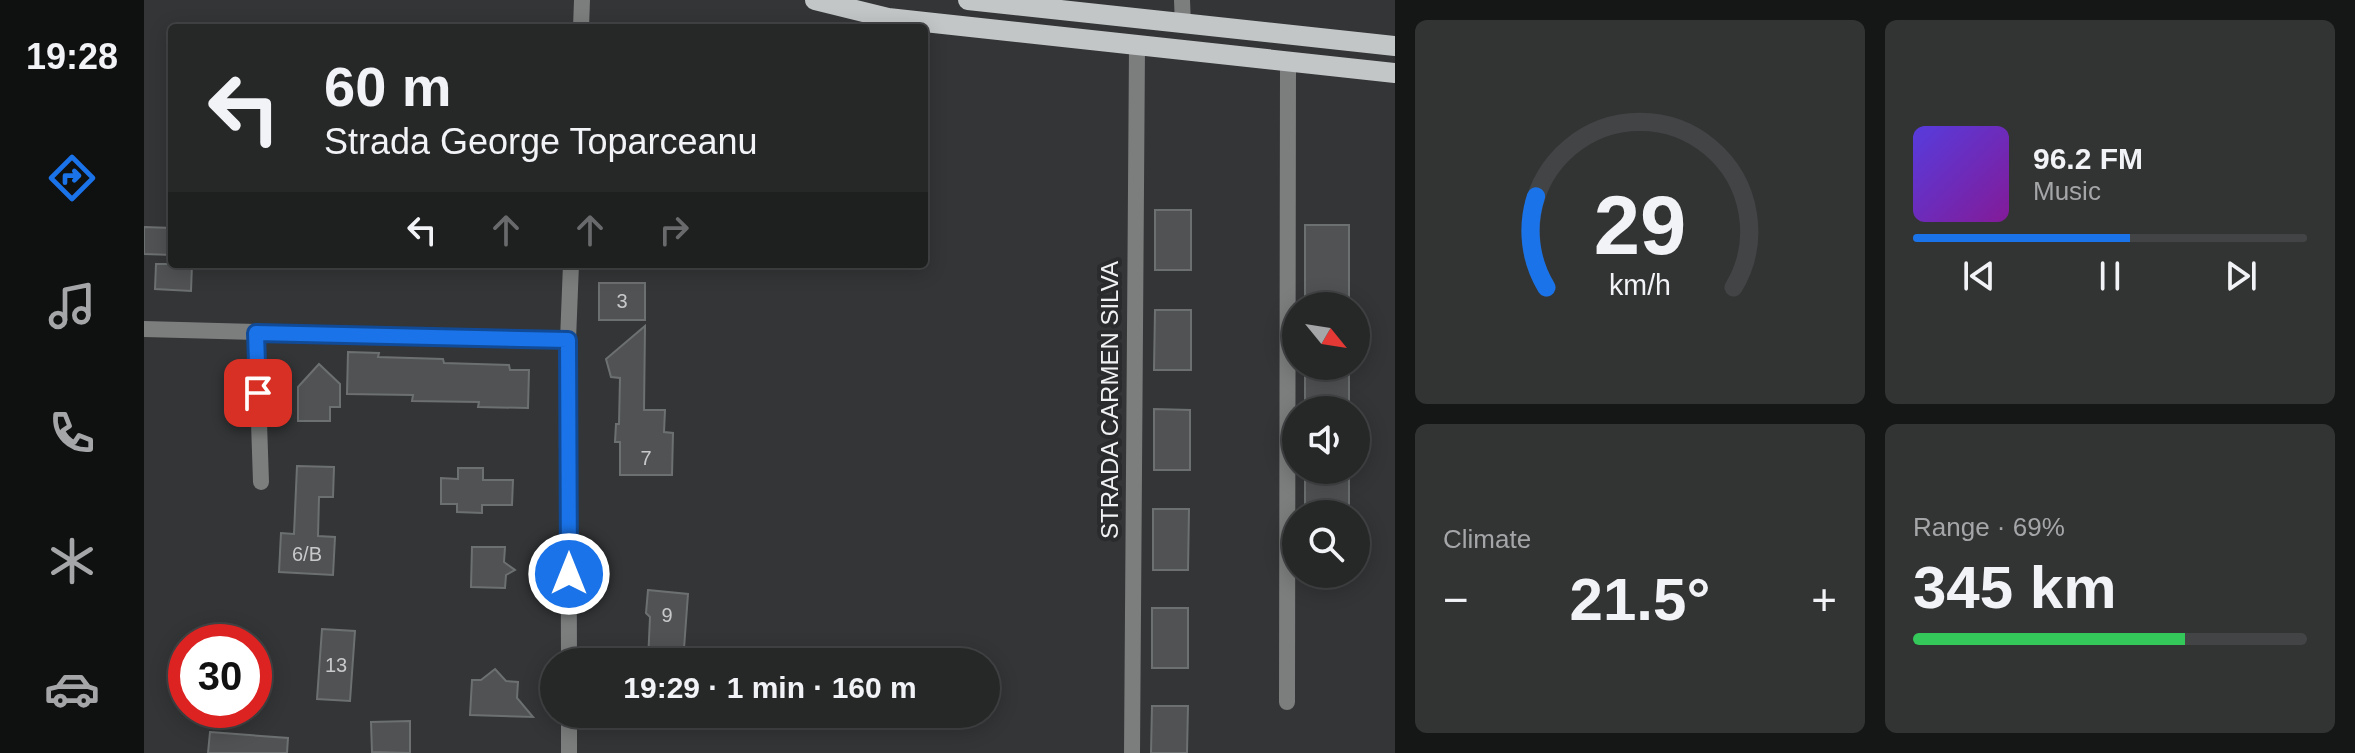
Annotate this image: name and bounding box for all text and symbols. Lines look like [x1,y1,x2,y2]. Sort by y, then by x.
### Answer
text: 19:28 [26,36,118,77]
text: 60 m [324,55,452,118]
icon: left [192,56,296,160]
text: Strada George Toparceanu [324,121,758,162]
text: 96.2 FM [2033,142,2143,175]
icon: directions [44,150,100,206]
text: Music [2033,176,2101,206]
text: 29 [1594,179,1686,272]
icon: left [400,208,444,252]
icon: ahead [484,208,528,252]
icon: ahead [568,208,612,252]
icon: right [652,208,696,252]
icon: previous [1957,254,2001,298]
icon: pause [2088,254,2132,298]
icon: next [2219,254,2263,298]
street label: STRADA CARMEN SILVA [1096,261,1123,539]
text: km/h [1609,269,1671,301]
icon: music [44,278,100,334]
house number: 3 [616,290,628,312]
north arrow [1282,292,1370,380]
map controls [1282,292,1370,588]
pin [224,359,292,427]
icon: arrive [236,371,280,415]
button: sound [1282,396,1370,484]
icon: phone [44,405,100,461]
house number: 7 [640,447,652,469]
button: search [1282,500,1370,588]
text: Range · 69% [1913,512,2065,542]
text: Climate [1443,524,1531,554]
position arrow [527,532,611,616]
icon: climate [44,533,100,589]
house number: 6/B [292,543,322,565]
text: 345 km [1913,554,2117,621]
text: 21.5° [1570,566,1710,633]
text: − [1443,575,1469,624]
text: + [1811,575,1837,624]
house number: 9 [661,604,673,626]
speed limit sign: 30 [168,624,272,728]
house number: 13 [325,654,347,676]
icon: car [44,661,100,717]
text: 19:29 · 1 min · 160 m [623,671,917,704]

